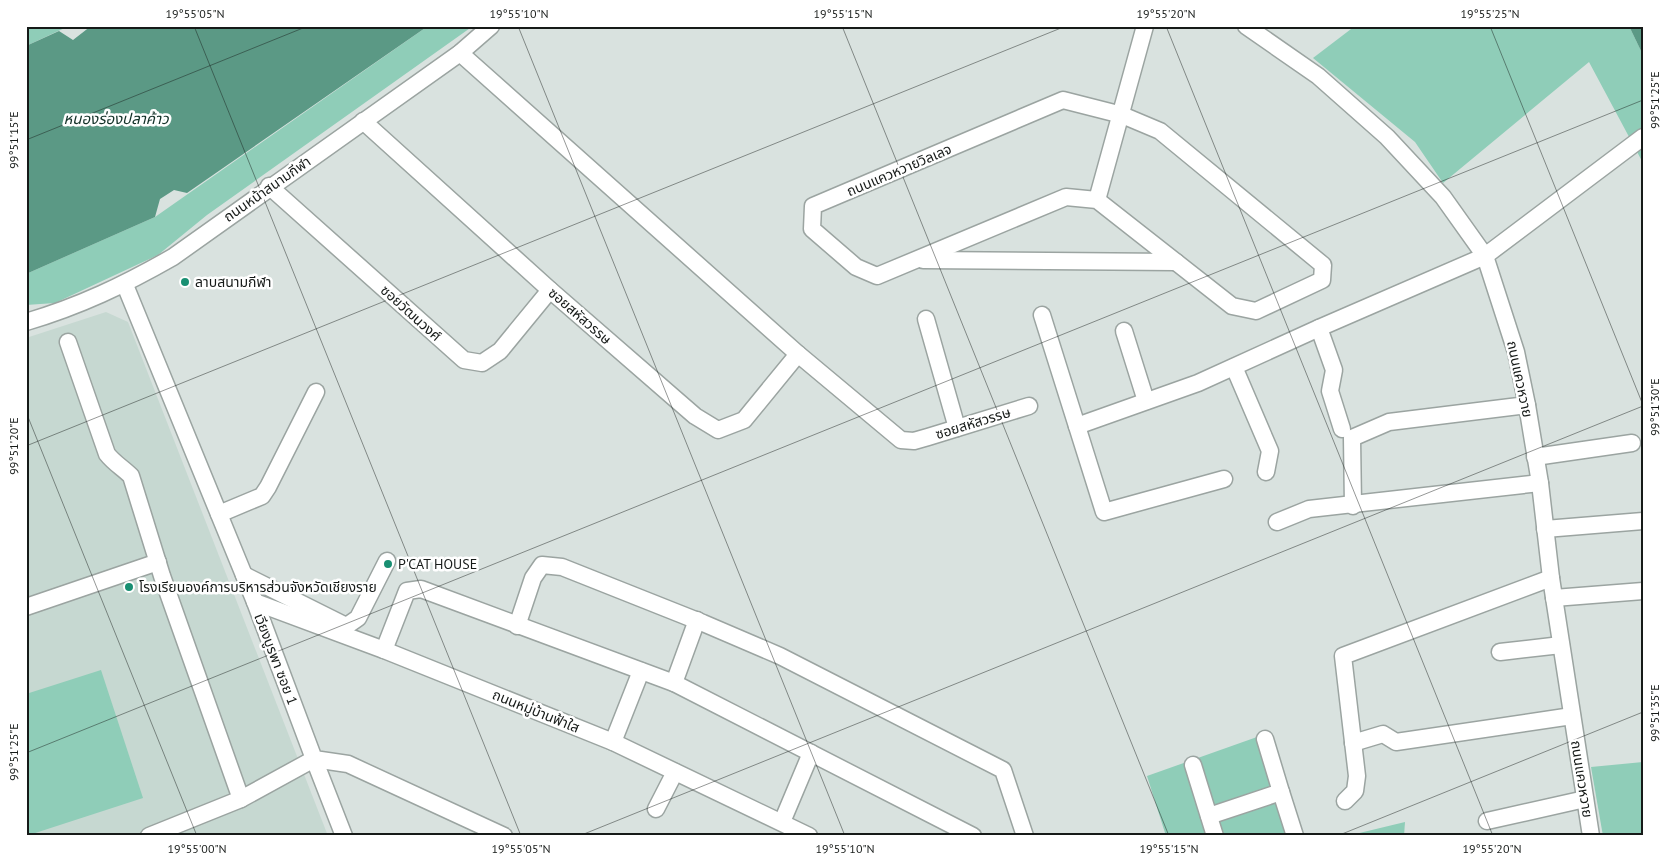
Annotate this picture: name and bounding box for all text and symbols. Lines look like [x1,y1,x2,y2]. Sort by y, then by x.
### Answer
text: 19°55'05"N [165,6,225,21]
text: 19°55'10"N [489,6,549,21]
text: 19°55'15"N [813,6,873,21]
text: 19°55'20"N [1136,6,1196,21]
text: 19°55'25"N [1460,6,1520,21]
text: 99°51'25"E [1647,71,1662,129]
water label: หนองร่องปลาค้าว [63,109,169,128]
text: 99°51'15"E [6,111,21,169]
street label: ถนนแควหวายวิลเลจ [844,140,954,200]
street label: ถนนหน้าสนามกีฬา [220,152,314,226]
place label: ลาบสนามกีฬา [195,273,271,291]
marker: ลาบสนามกีฬา [179,276,191,288]
street label: ซอยวัฒนวงศ์ [377,281,445,345]
street label: ซอยสหัสวรรษ [545,284,615,348]
street label: ถนนแควหวาย [1503,339,1537,419]
text: 99°51'30"E [1647,378,1662,436]
street label: ซอยสหัสวรรษ [933,403,1013,443]
text: 99°51'20"E [6,417,21,475]
place label: P'CAT HOUSE [398,555,477,573]
marker: P'CAT HOUSE [382,558,394,570]
place label: โรงเรียนองค์การบริหารส่วนจังหวัดเชียงราย [139,578,377,596]
marker: โรงเรียนองค์การบริหารส่วนจังหวัดเชียงราย [123,581,135,593]
street label: เวียงบูรพา ซอย 1 [250,611,302,707]
text: 99°51'35"E [1647,684,1662,742]
street label: ถนนหมู่บ้านฟ้าใส [490,685,582,737]
text: 99°51'25"E [6,723,21,781]
street label: ถนนแควหวาย [1567,739,1597,819]
text: 19°55'00"N [167,841,227,856]
text: 19°55'05"N [491,841,551,856]
text: 19°55'10"N [815,841,875,856]
text: 19°55'15"N [1139,841,1199,856]
text: 19°55'20"N [1462,841,1522,856]

